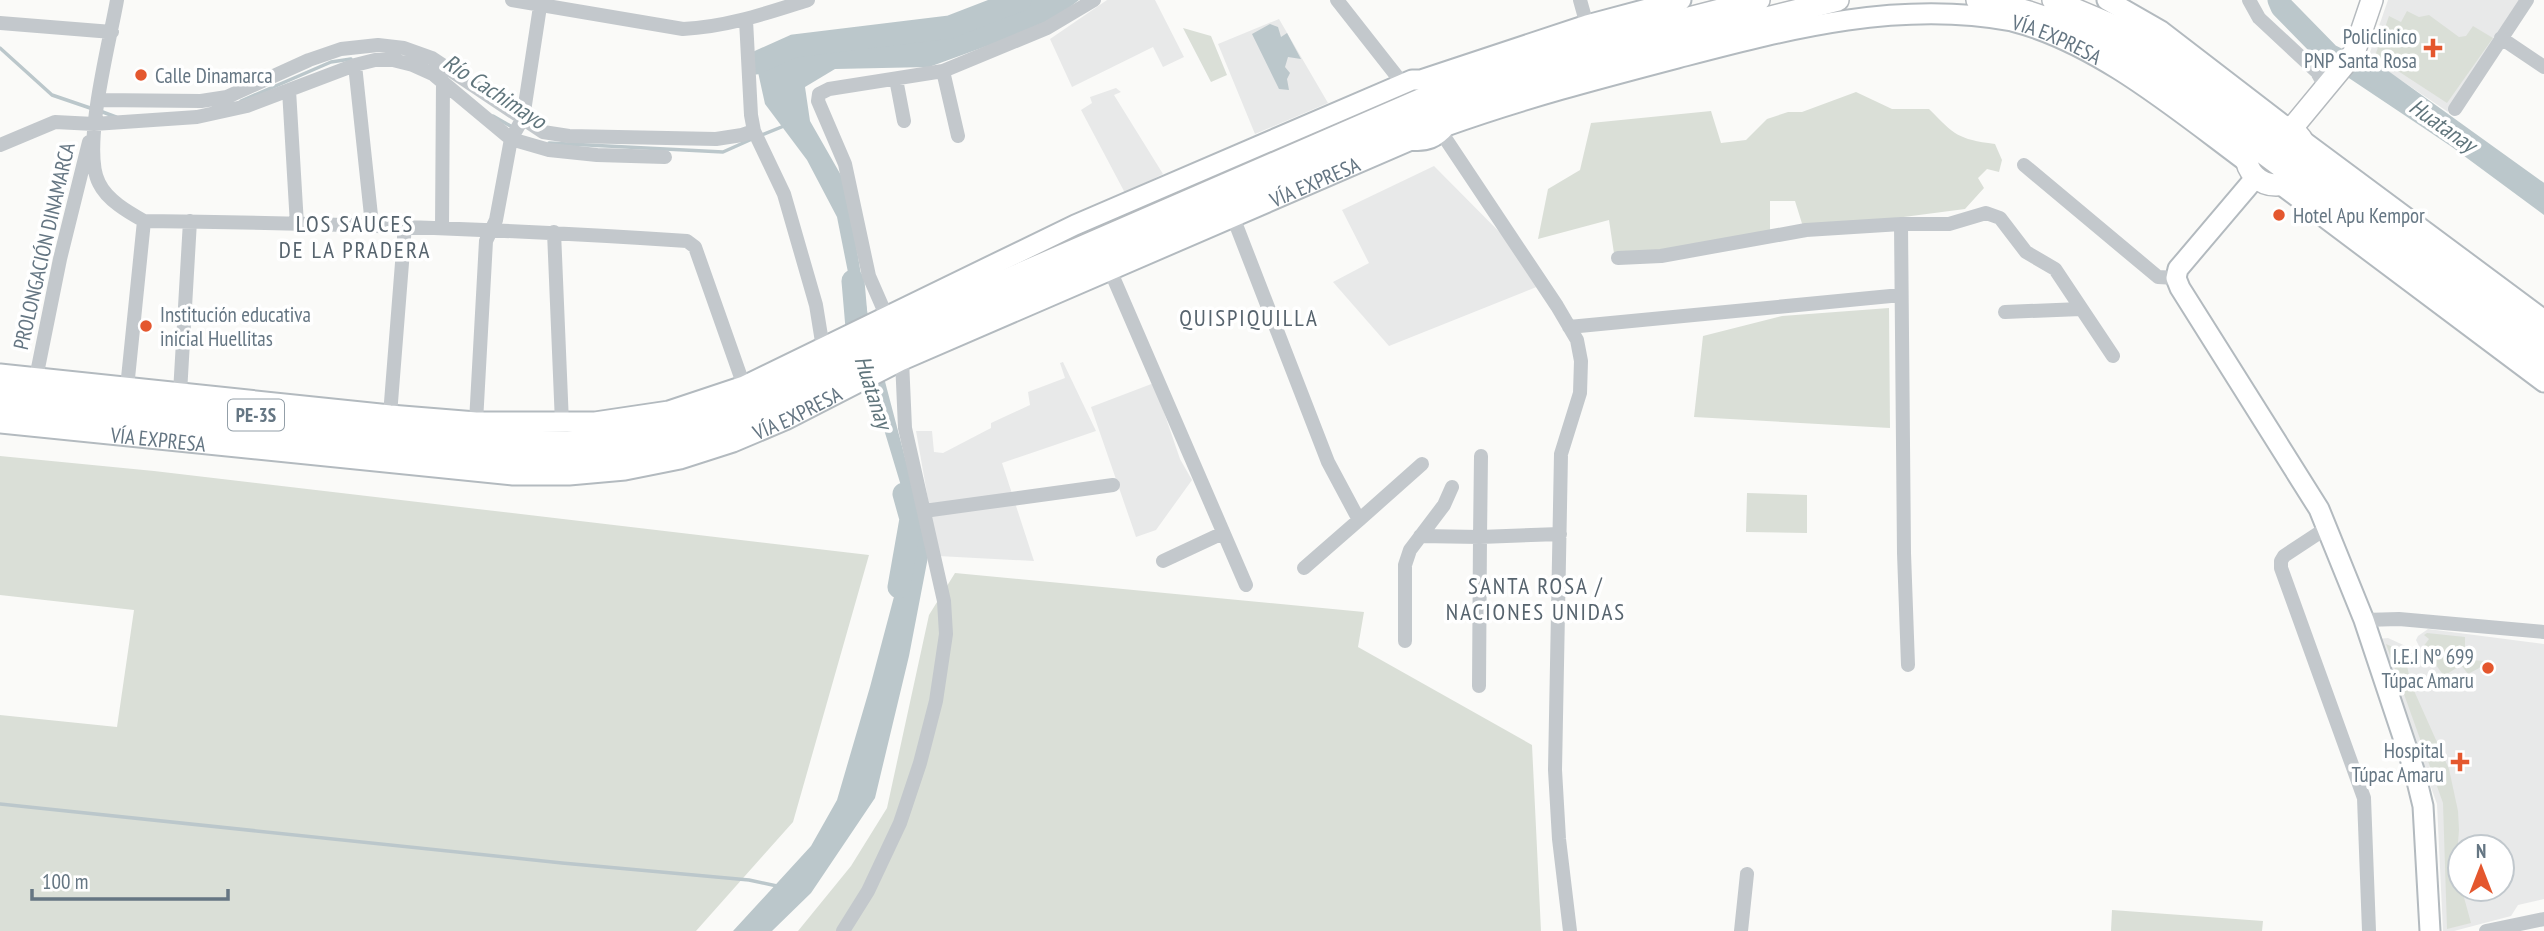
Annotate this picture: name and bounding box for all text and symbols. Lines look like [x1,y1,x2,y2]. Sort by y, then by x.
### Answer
street label: VÍA EXPRESA [2008,8,2107,70]
place label: Policlinico PNP Santa Rosa [2304,23,2417,74]
marker: Policlinico PNP Santa Rosa [2423,38,2443,58]
water label: Río Cachimayo [438,47,553,136]
place label: Calle Dinamarca [155,62,273,89]
marker: Calle Dinamarca [133,67,149,83]
water label: Huatanay [2404,92,2485,160]
street label: PROLONGACIÓN DINAMARCA [7,140,81,352]
street label: VÍA EXPRESA [1265,150,1364,213]
place label: Hotel Apu Kempor [2293,202,2425,229]
marker: Hotel Apu Kempor [2271,207,2287,223]
district label: LOS SAUCES DE LA PRADERA [279,209,431,264]
place label: Institución educativa inicial Huellitas [160,301,311,352]
district label: QUISPIQUILLA [1179,303,1319,332]
marker: Institución educativa inicial Huellitas [138,318,154,334]
water label: Huatanay [849,352,900,435]
street label: VÍA EXPRESA [748,380,846,446]
road number: PE-3S [228,400,284,430]
street label: VÍA EXPRESA [108,421,207,457]
district label: SANTA ROSA / NACIONES UNIDAS [1446,571,1626,626]
place label: I.E.I Nº 699 Túpac Amaru [2381,643,2474,694]
marker: I.E.I Nº 699 Túpac Amaru [2480,660,2496,676]
place label: Hospital Túpac Amaru [2351,737,2444,788]
marker: Hospital Túpac Amaru [2450,752,2470,772]
north arrow [2446,833,2516,903]
text: N [2476,839,2486,863]
scale bar [32,858,228,902]
text: 100 m [42,868,88,895]

